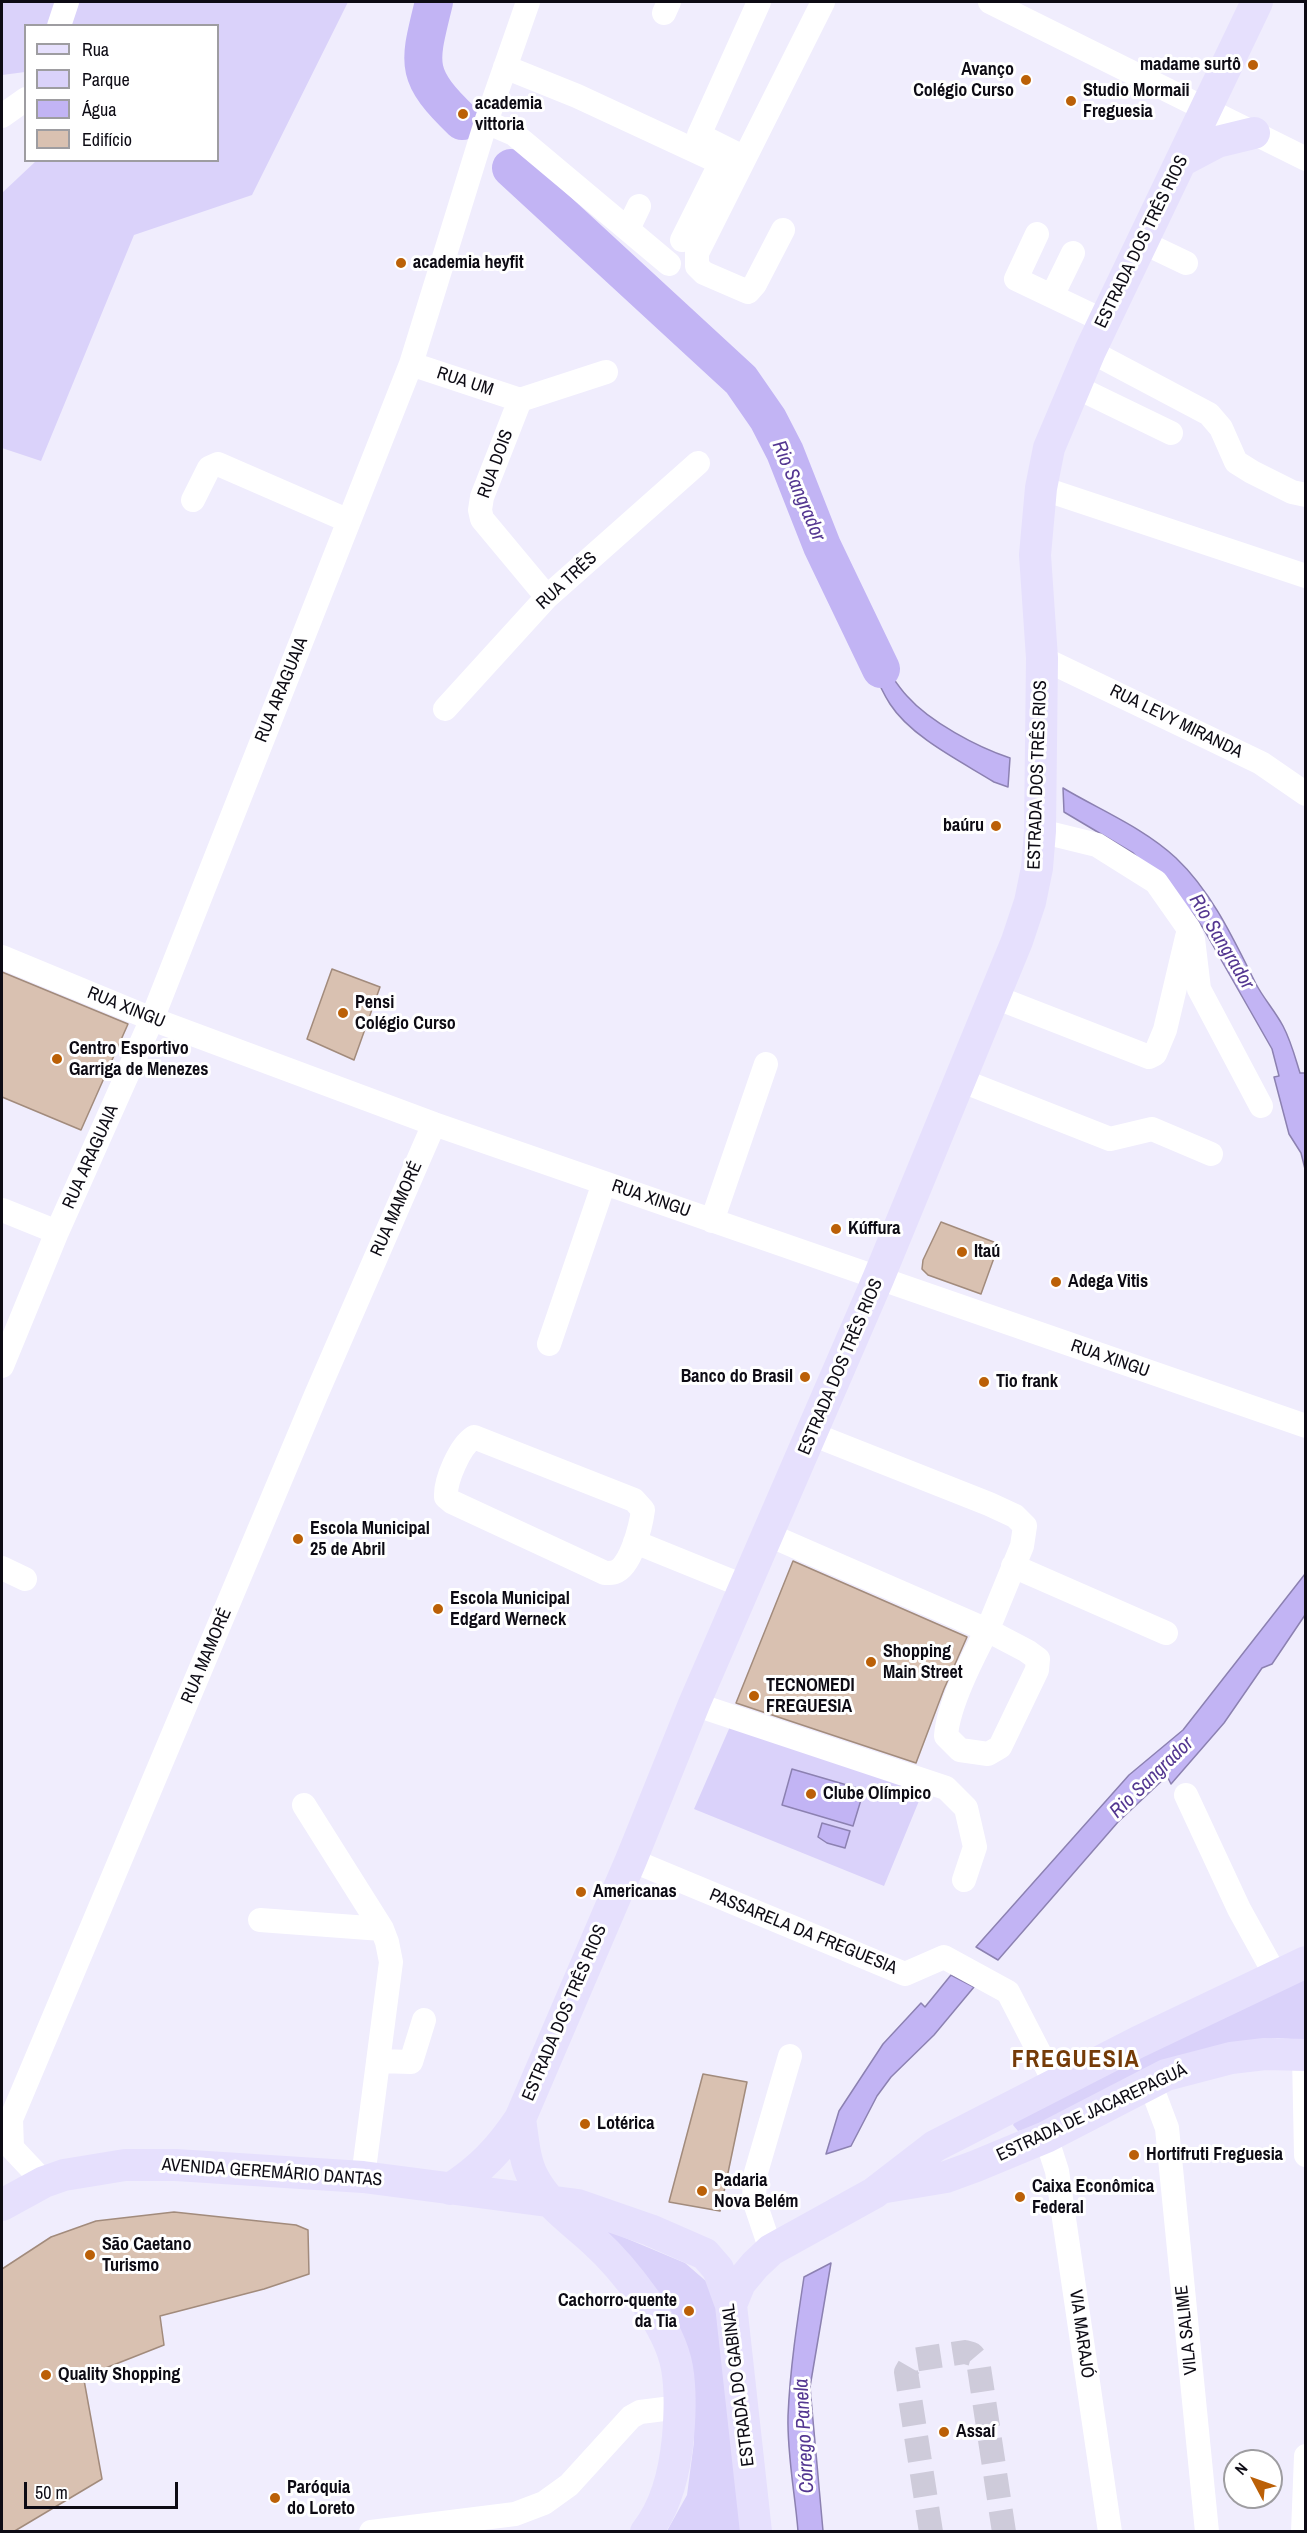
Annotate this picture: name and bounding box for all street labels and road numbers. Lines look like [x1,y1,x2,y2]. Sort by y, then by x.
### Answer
street label: ESTRADA DOS TRÊS RIOS [1091,152,1193,332]
street label: RUA UM [434,363,496,401]
street label: RUA DOIS [474,427,518,501]
street label: RUA TRÊS [532,548,602,614]
street label: RUA ARAGUAIA [251,634,313,746]
street label: ESTRADA DOS TRÊS RIOS [1024,680,1052,870]
street label: RUA LEVY MIRANDA [1106,680,1246,764]
street label: RUA XINGU [84,983,168,1033]
street label: RUA ARAGUAIA [58,1102,124,1212]
street label: RUA MAMORÉ [366,1158,428,1260]
street label: RUA XINGU [609,1175,693,1223]
street label: ESTRADA DOS TRÊS RIOS [794,1276,888,1458]
street label: RUA XINGU [1068,1335,1152,1383]
street label: RUA MAMORÉ [177,1605,237,1707]
street label: PASSARELA DA FREGUESIA [706,1884,900,1980]
street label: ESTRADA DOS TRÊS RIOS [518,1922,612,2104]
street label: ESTRADA DE JACAREPAGUÁ [994,2059,1190,2167]
street label: AVENIDA GEREMÁRIO DANTAS [161,2155,383,2191]
street label: VILA SALIME [1172,2284,1202,2376]
street label: VIA MARAJÓ [1064,2288,1098,2380]
street label: ESTRADA DO GABINAL [718,2302,760,2468]

